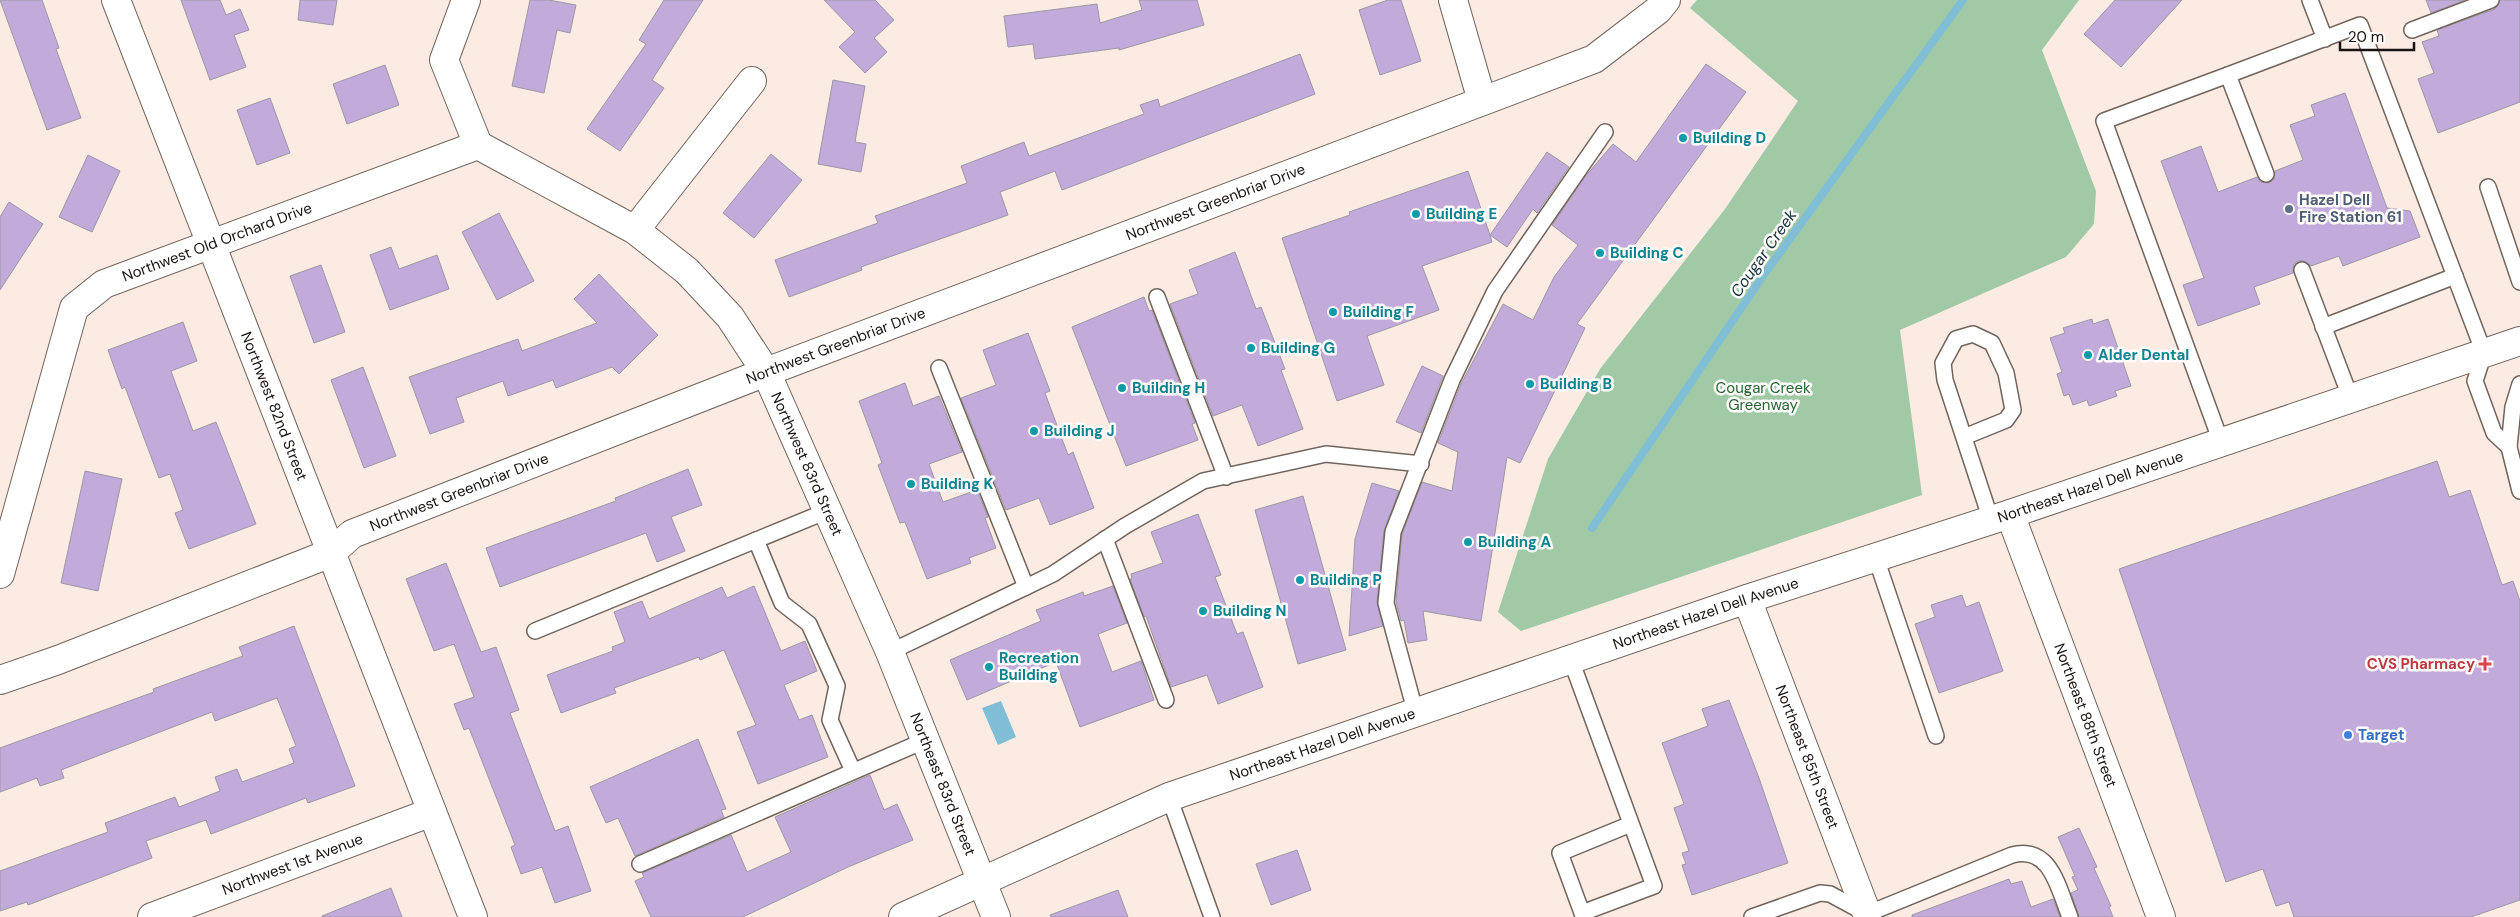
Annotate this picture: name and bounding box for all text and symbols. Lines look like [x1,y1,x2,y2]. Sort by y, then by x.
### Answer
scale bar [2340,20,2414,52]
text: 20 m [2348,27,2384,47]
place label: Building D [1693,128,1766,148]
marker: Building D [1677,132,1689,144]
street label: Northwest Greenbriar Drive [1123,159,1308,245]
place label: Hazel Dell Fire Station 61 [2299,190,2402,227]
street label: Northwest Old Orchard Drive [119,198,315,286]
marker: Hazel Dell Fire Station 61 [2283,203,2295,215]
place label: Building E [1426,204,1497,224]
water label: Cougar Creek [1726,205,1802,301]
marker: Building E [1410,208,1422,220]
place label: Building C [1610,243,1684,263]
marker: Building C [1594,247,1606,259]
place label: Building F [1343,302,1414,322]
street label: Northwest Greenbriar Drive [743,303,928,389]
marker: Building F [1327,306,1339,318]
street label: Northwest 82nd Street [236,329,312,484]
place label: Building G [1261,338,1335,358]
marker: Building G [1245,342,1257,354]
place label: Alder Dental [2098,345,2189,365]
marker: Alder Dental [2082,349,2094,361]
place label: Building B [1540,374,1612,394]
place label: Building H [1132,378,1205,398]
marker: Building B [1524,378,1536,390]
park label: Cougar Creek Greenway [1716,378,1811,415]
marker: Building H [1116,382,1128,394]
street label: Northwest 83rd Street [766,389,847,539]
place label: Building J [1044,421,1115,441]
marker: Building J [1028,425,1040,437]
street label: Northeast Hazel Dell Avenue [1995,446,2186,527]
street label: Northwest Greenbriar Drive [367,448,551,536]
place label: Building K [921,474,994,494]
marker: Building K [905,478,917,490]
place label: Building A [1478,532,1552,552]
marker: Building A [1462,536,1474,548]
place label: Building P [1310,570,1382,590]
street label: Northeast Hazel Dell Avenue [1610,573,1801,654]
marker: Building P [1294,574,1306,586]
place label: Building N [1213,601,1287,621]
marker: Building N [1197,605,1209,617]
street label: Northeast 88th Street [2049,640,2122,790]
place label: Recreation Building [999,648,1079,685]
place label: CVS Pharmacy [2367,654,2475,674]
marker: CVS Pharmacy [2479,658,2491,670]
marker: Recreation Building [983,661,995,673]
street label: Northeast 85th Street [1771,682,1844,832]
street label: Northeast Hazel Dell Avenue [1227,703,1418,785]
street label: Northeast 83rd Street [905,710,980,859]
place label: Target [2358,725,2404,745]
marker: Target [2342,729,2354,741]
street label: Northwest 1st Avenue [219,829,366,900]

